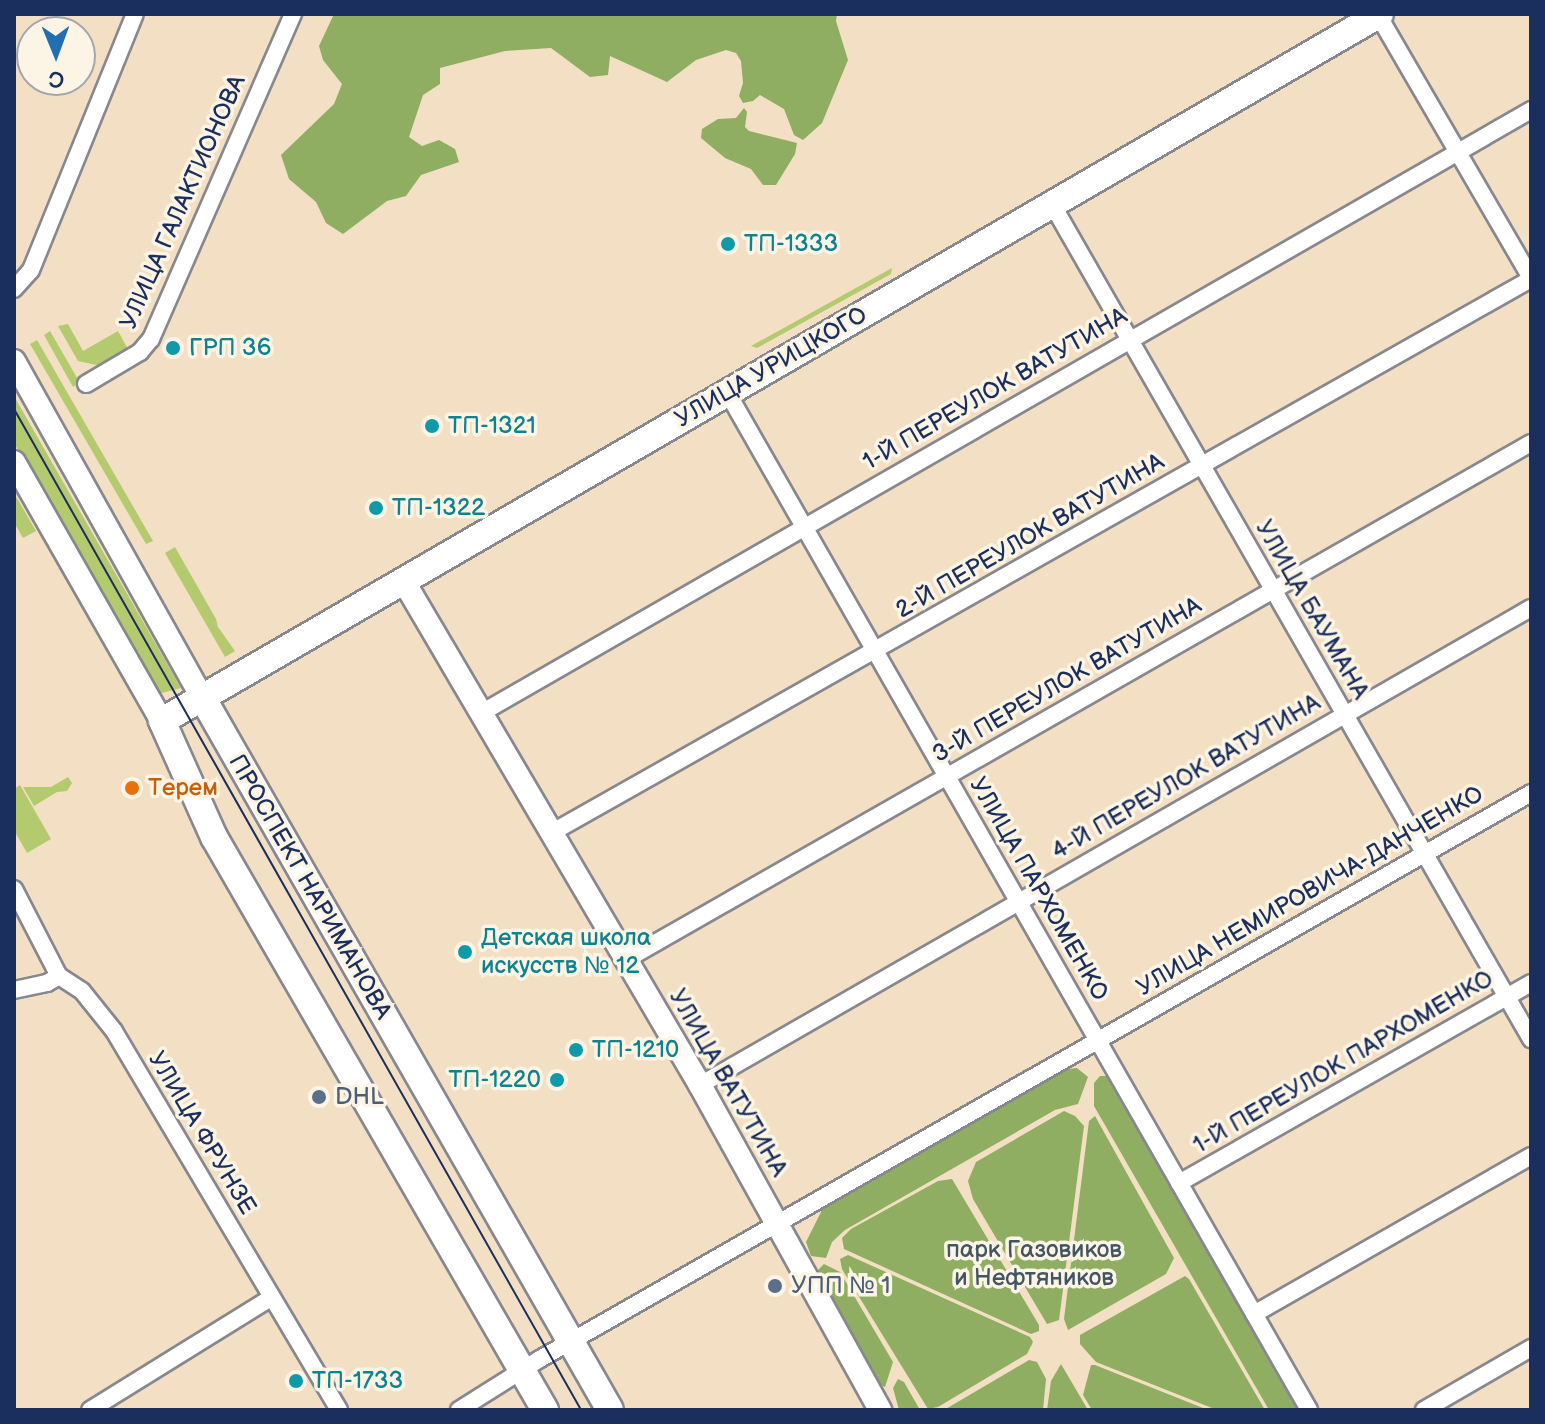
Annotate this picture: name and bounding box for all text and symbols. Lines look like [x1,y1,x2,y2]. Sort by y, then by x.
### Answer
north arrow [16,16,96,96]
text: С [49,65,64,92]
street label: УЛИЦА ГАЛАКТИОНОВА [114,71,252,333]
place label: ТП-1333 [744,230,838,258]
marker: ТП-1333 [719,235,737,253]
street label: УЛИЦА УРИЦКОГО [670,300,872,434]
street label: 1-Й ПЕРЕУЛОК ВАТУТИНА [858,301,1132,477]
place label: ГРП 36 [189,334,271,362]
marker: ГРП 36 [164,339,182,357]
place label: ТП-1321 [448,412,536,440]
marker: ТП-1321 [423,417,441,435]
street label: 2-Й ПЕРЕУЛОК ВАТУТИНА [891,447,1169,625]
place label: ТП-1322 [392,494,485,522]
marker: ТП-1322 [367,499,385,517]
street label: УЛИЦА БАУМАНА [1249,515,1375,705]
street label: 3-Й ПЕРЕУЛОК ВАТУТИНА [927,591,1207,769]
street label: 4-Й ПЕРЕУЛОК ВАТУТИНА [1046,688,1326,866]
street label: ПРОСПЕКТ НАРИМАНОВА [222,750,398,1024]
street label: УЛИЦА ПАРХОМЕНКО [963,772,1115,1006]
place label: Терем [148,774,218,802]
marker: Терем [123,779,141,797]
street label: УЛИЦА НЕМИРОВИЧА-ДАНЧЕНКО [1132,780,1488,1002]
place label: Детская школа искусств № 12 [481,924,651,980]
marker: Детская школа искусств № 12 [456,943,474,961]
street label: 1-Й ПЕРЕУЛОК ПАРХОМЕНКО [1188,964,1498,1160]
street label: УЛИЦА ВАТУТИНА [663,984,793,1182]
place label: ТП-1210 [592,1036,679,1064]
marker: ТП-1210 [567,1041,585,1059]
street label: УЛИЦА ФРУНЗЕ [142,1046,262,1220]
place label: ТП-1220 [449,1066,541,1094]
marker: ТП-1220 [548,1071,566,1089]
place label: DHL [335,1083,384,1111]
marker: DHL [310,1088,328,1106]
park label: парк Газовиков и Нефтяников [946,1236,1122,1292]
place label: УПП № 1 [791,1272,891,1300]
marker: УПП № 1 [766,1277,784,1295]
place label: ТП-1733 [312,1367,403,1395]
marker: ТП-1733 [287,1372,305,1390]

